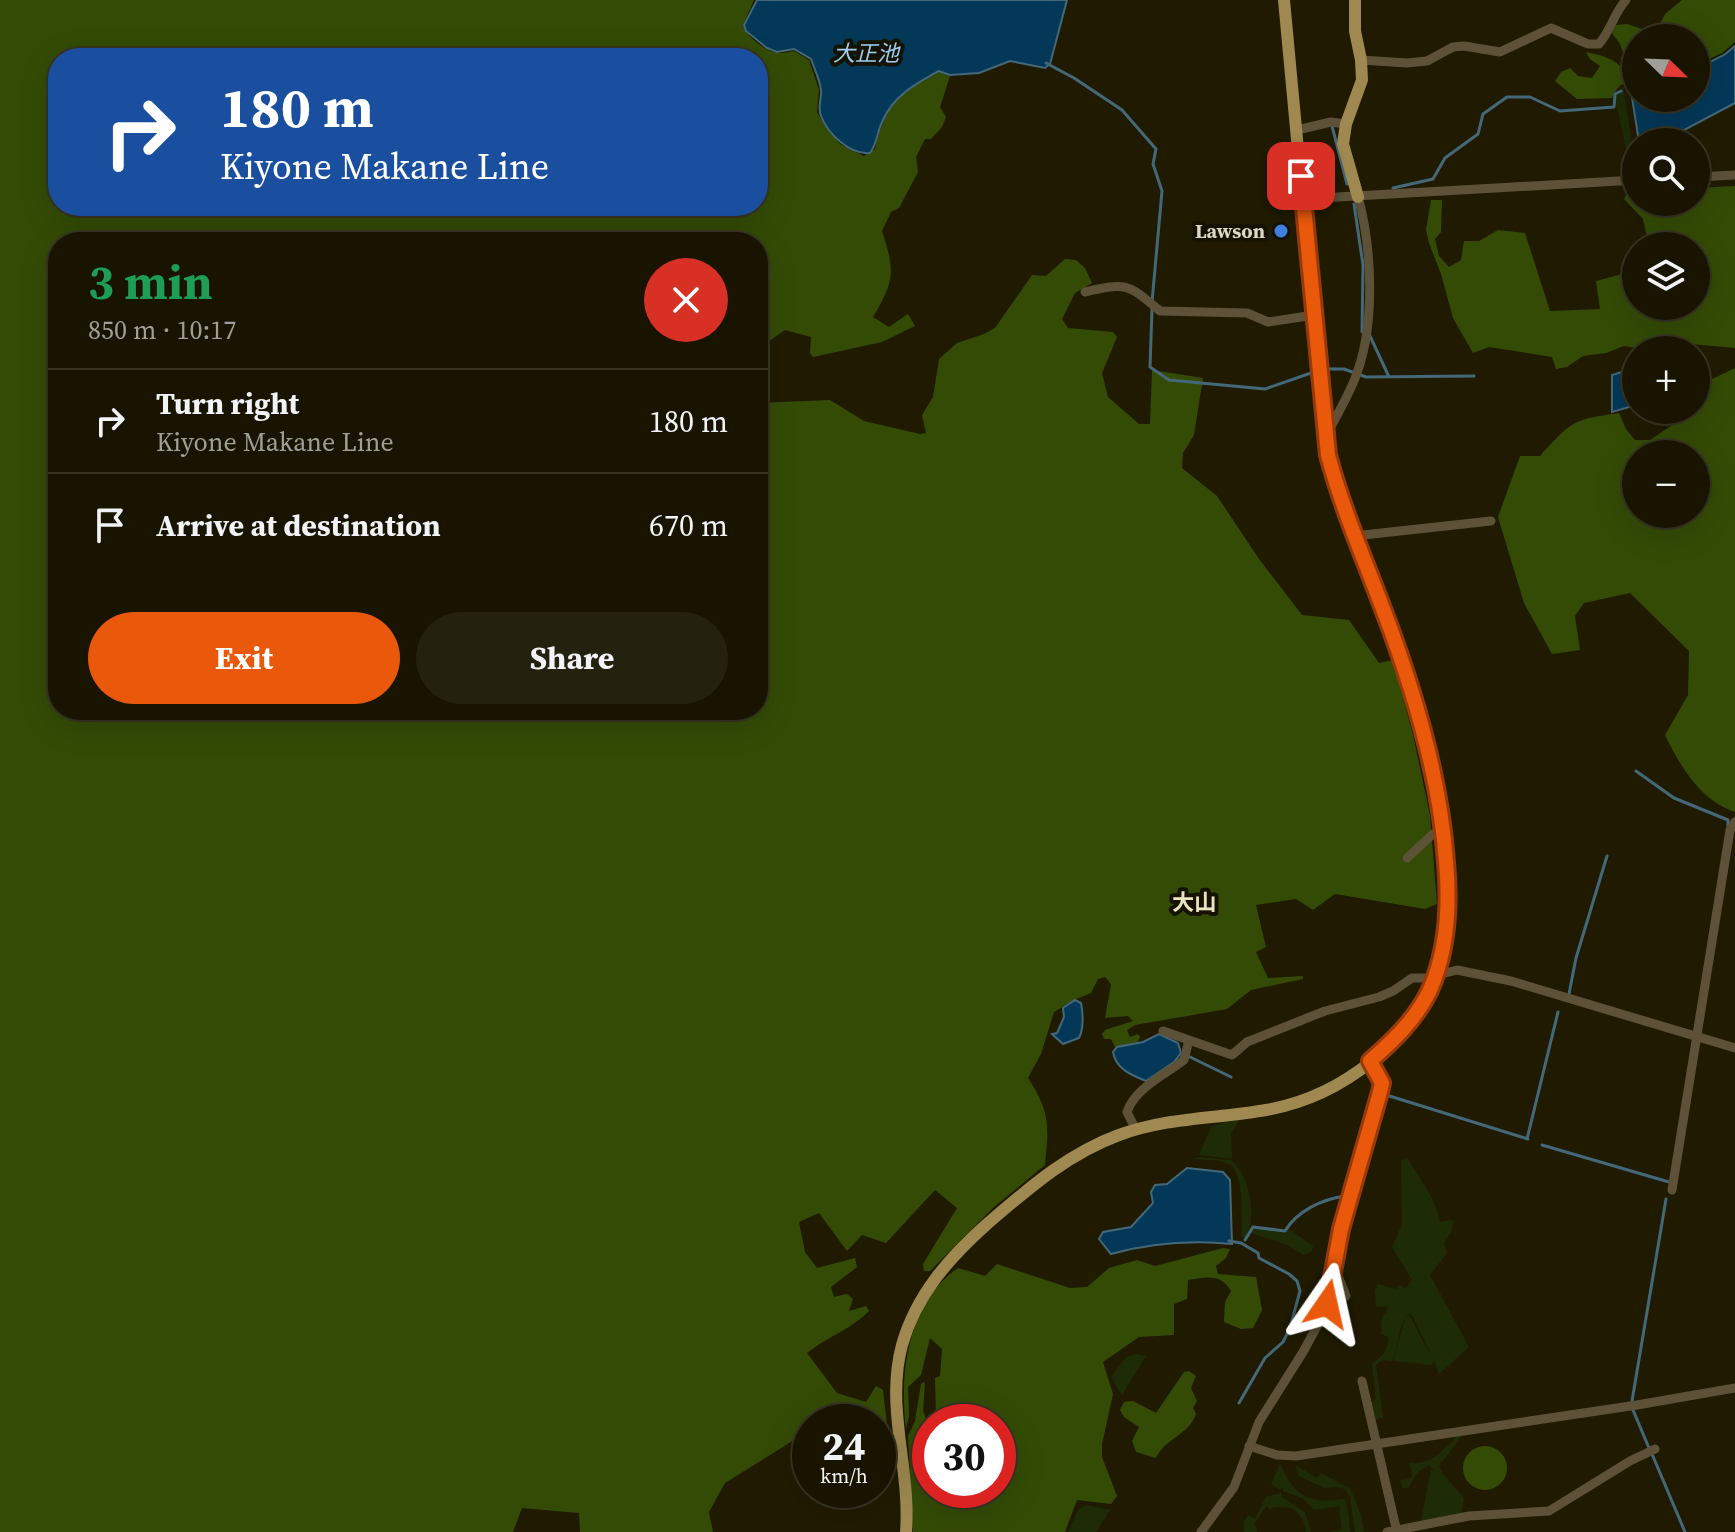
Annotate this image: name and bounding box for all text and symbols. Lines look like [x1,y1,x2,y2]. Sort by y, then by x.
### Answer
north arrow [1622,24,1710,112]
map controls [1622,24,1710,528]
water label: 大正池 [833,38,901,68]
text: 180 m [220,69,374,146]
icon: right [88,80,192,184]
button: search [1622,128,1710,216]
text: Kiyone Makane Line [220,142,549,191]
pin [1267,142,1335,210]
icon: arrive [1279,154,1323,198]
place label: Lawson [1195,217,1265,245]
marker: Lawson [1272,222,1290,240]
button: layers [1622,232,1710,320]
text: 3 min [88,249,213,315]
button: close [644,258,728,342]
text: 850 m · 10:17 [88,312,236,348]
button: + [1622,336,1710,424]
text: Turn right [156,383,299,424]
icon: right [88,399,132,443]
text: 180 m [649,401,728,442]
text: Kiyone Makane Line [156,424,394,460]
button: − [1622,440,1710,528]
icon: arrive [88,503,132,547]
text: Arrive at destination [156,505,441,546]
text: 670 m [649,505,728,546]
button: Exit [88,612,400,704]
button: Share [416,612,728,704]
district label: 大山 [1172,887,1216,917]
position arrow [1285,1262,1369,1346]
speed limit sign: 30 [912,1404,1016,1508]
text: 24 [822,1419,866,1473]
text: km/h [820,1462,868,1490]

